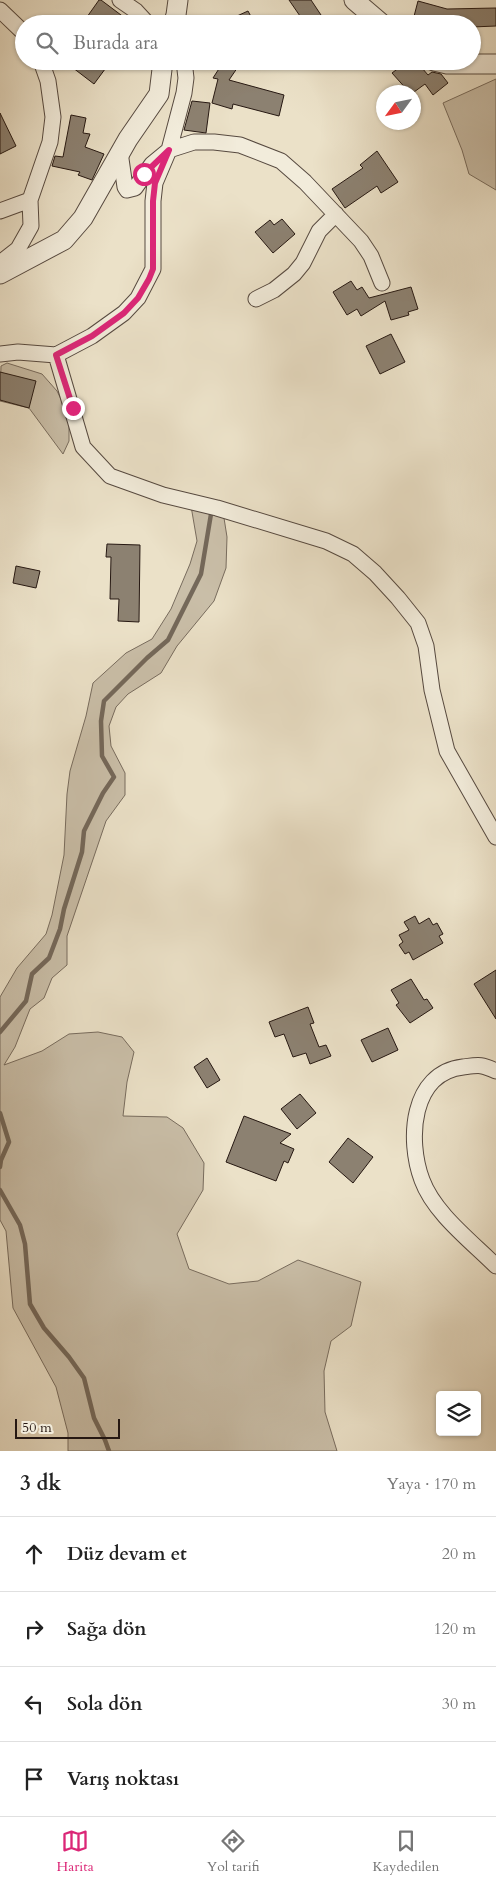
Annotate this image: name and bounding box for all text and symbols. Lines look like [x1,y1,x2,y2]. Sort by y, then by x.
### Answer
search box [15,15,481,70]
icon: search [33,29,61,57]
text: Burada ara [73,30,158,56]
north arrow [376,85,421,130]
route start [133,163,156,186]
route end [62,397,85,420]
map controls [436,1391,481,1436]
button: layers [436,1391,481,1436]
scale bar [15,1416,120,1439]
text: 50 m [22,1418,52,1437]
text: 3 dk [20,1469,61,1498]
text: Yaya · 170 m [387,1473,476,1495]
icon: ahead [20,1540,48,1568]
text: Düz devam et [67,1541,187,1567]
text: 20 m [442,1543,476,1565]
icon: right [20,1615,48,1643]
text: Sağa dön [67,1616,147,1642]
text: 120 m [434,1618,476,1640]
icon: left [20,1690,48,1718]
text: Sola dön [67,1691,142,1717]
text: 30 m [442,1693,476,1715]
icon: arrive [20,1765,48,1793]
text: Varış noktası [67,1766,179,1792]
tab: Harita [57,1827,94,1876]
tab: Yol tarifi [207,1827,260,1876]
tab: Kaydedilen [373,1827,439,1876]

